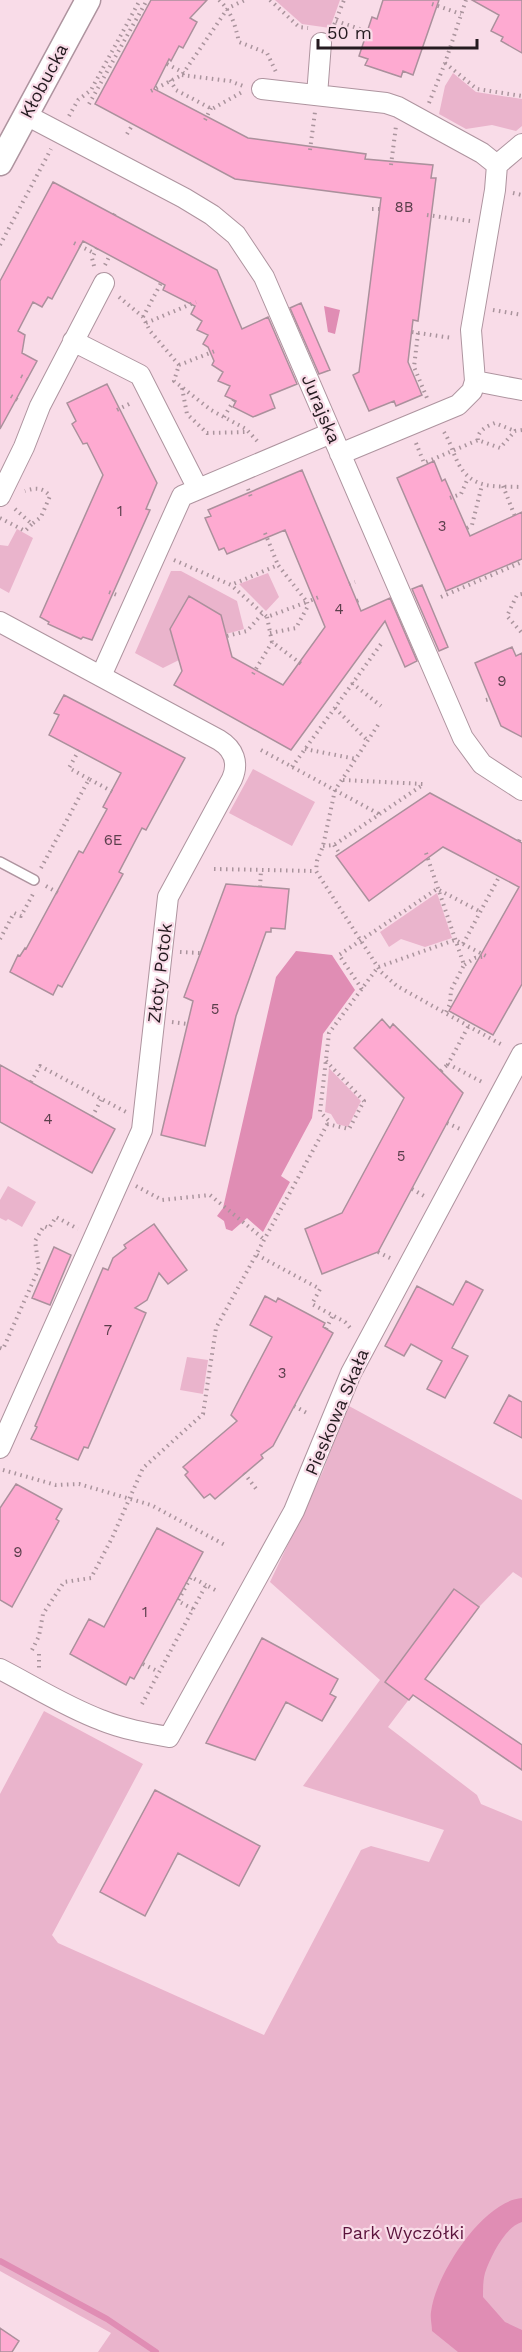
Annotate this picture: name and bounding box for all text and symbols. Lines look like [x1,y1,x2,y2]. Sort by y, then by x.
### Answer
scale bar [318,12,477,50]
text: 50 m [327,22,372,43]
street label: Kłobucka [15,40,72,122]
house number: 8B [394,198,414,216]
street label: Jurajska [298,371,345,446]
house number: 1 [117,502,123,520]
house number: 3 [438,517,446,535]
house number: 4 [334,600,344,618]
house number: 9 [497,672,507,690]
house number: 6E [104,831,122,849]
street label: Złoty Potok [143,922,176,1024]
house number: 5 [211,1000,219,1018]
house number: 4 [43,1110,53,1128]
house number: 5 [397,1147,405,1165]
house number: 7 [104,1321,112,1339]
street label: Pieskowa Skała [300,1345,373,1478]
house number: 3 [278,1364,286,1382]
house number: 9 [13,1543,23,1561]
house number: 1 [142,1603,148,1621]
park label: Park Wyczółki [342,2222,464,2243]

